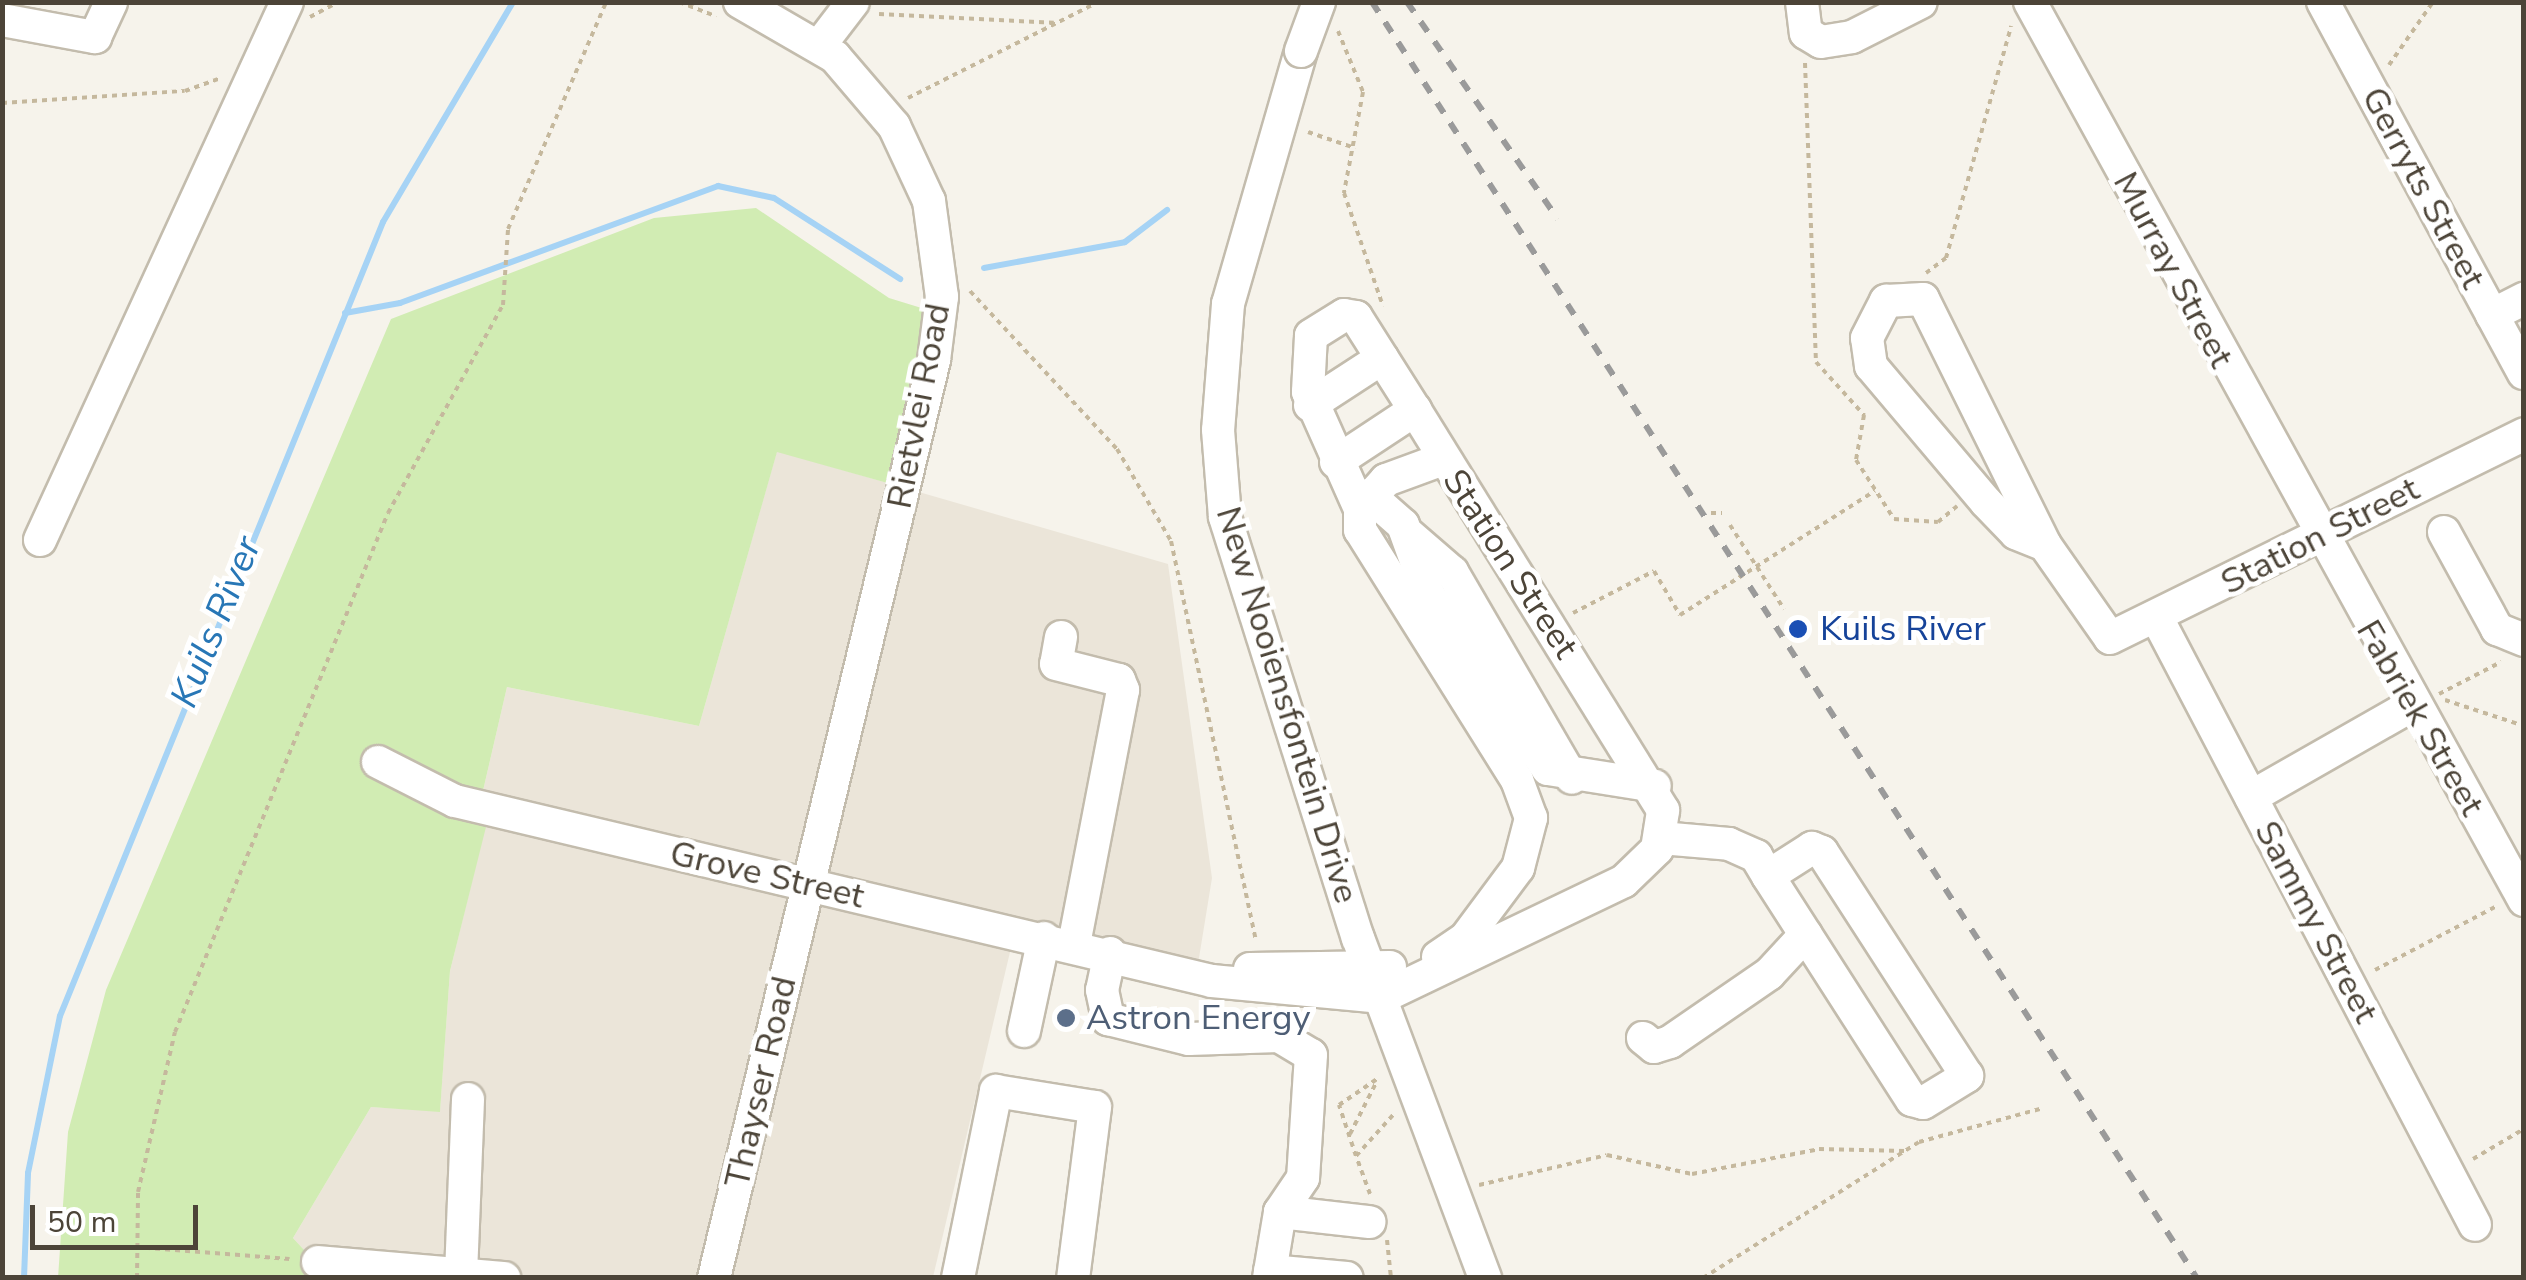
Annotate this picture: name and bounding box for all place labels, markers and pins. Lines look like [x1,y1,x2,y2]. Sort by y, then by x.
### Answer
place label: Kuils River [1820,608,1986,650]
marker: Kuils River [1785,616,1811,642]
place label: Astron Energy [1086,997,1311,1039]
marker: Astron Energy [1055,1007,1077,1029]

